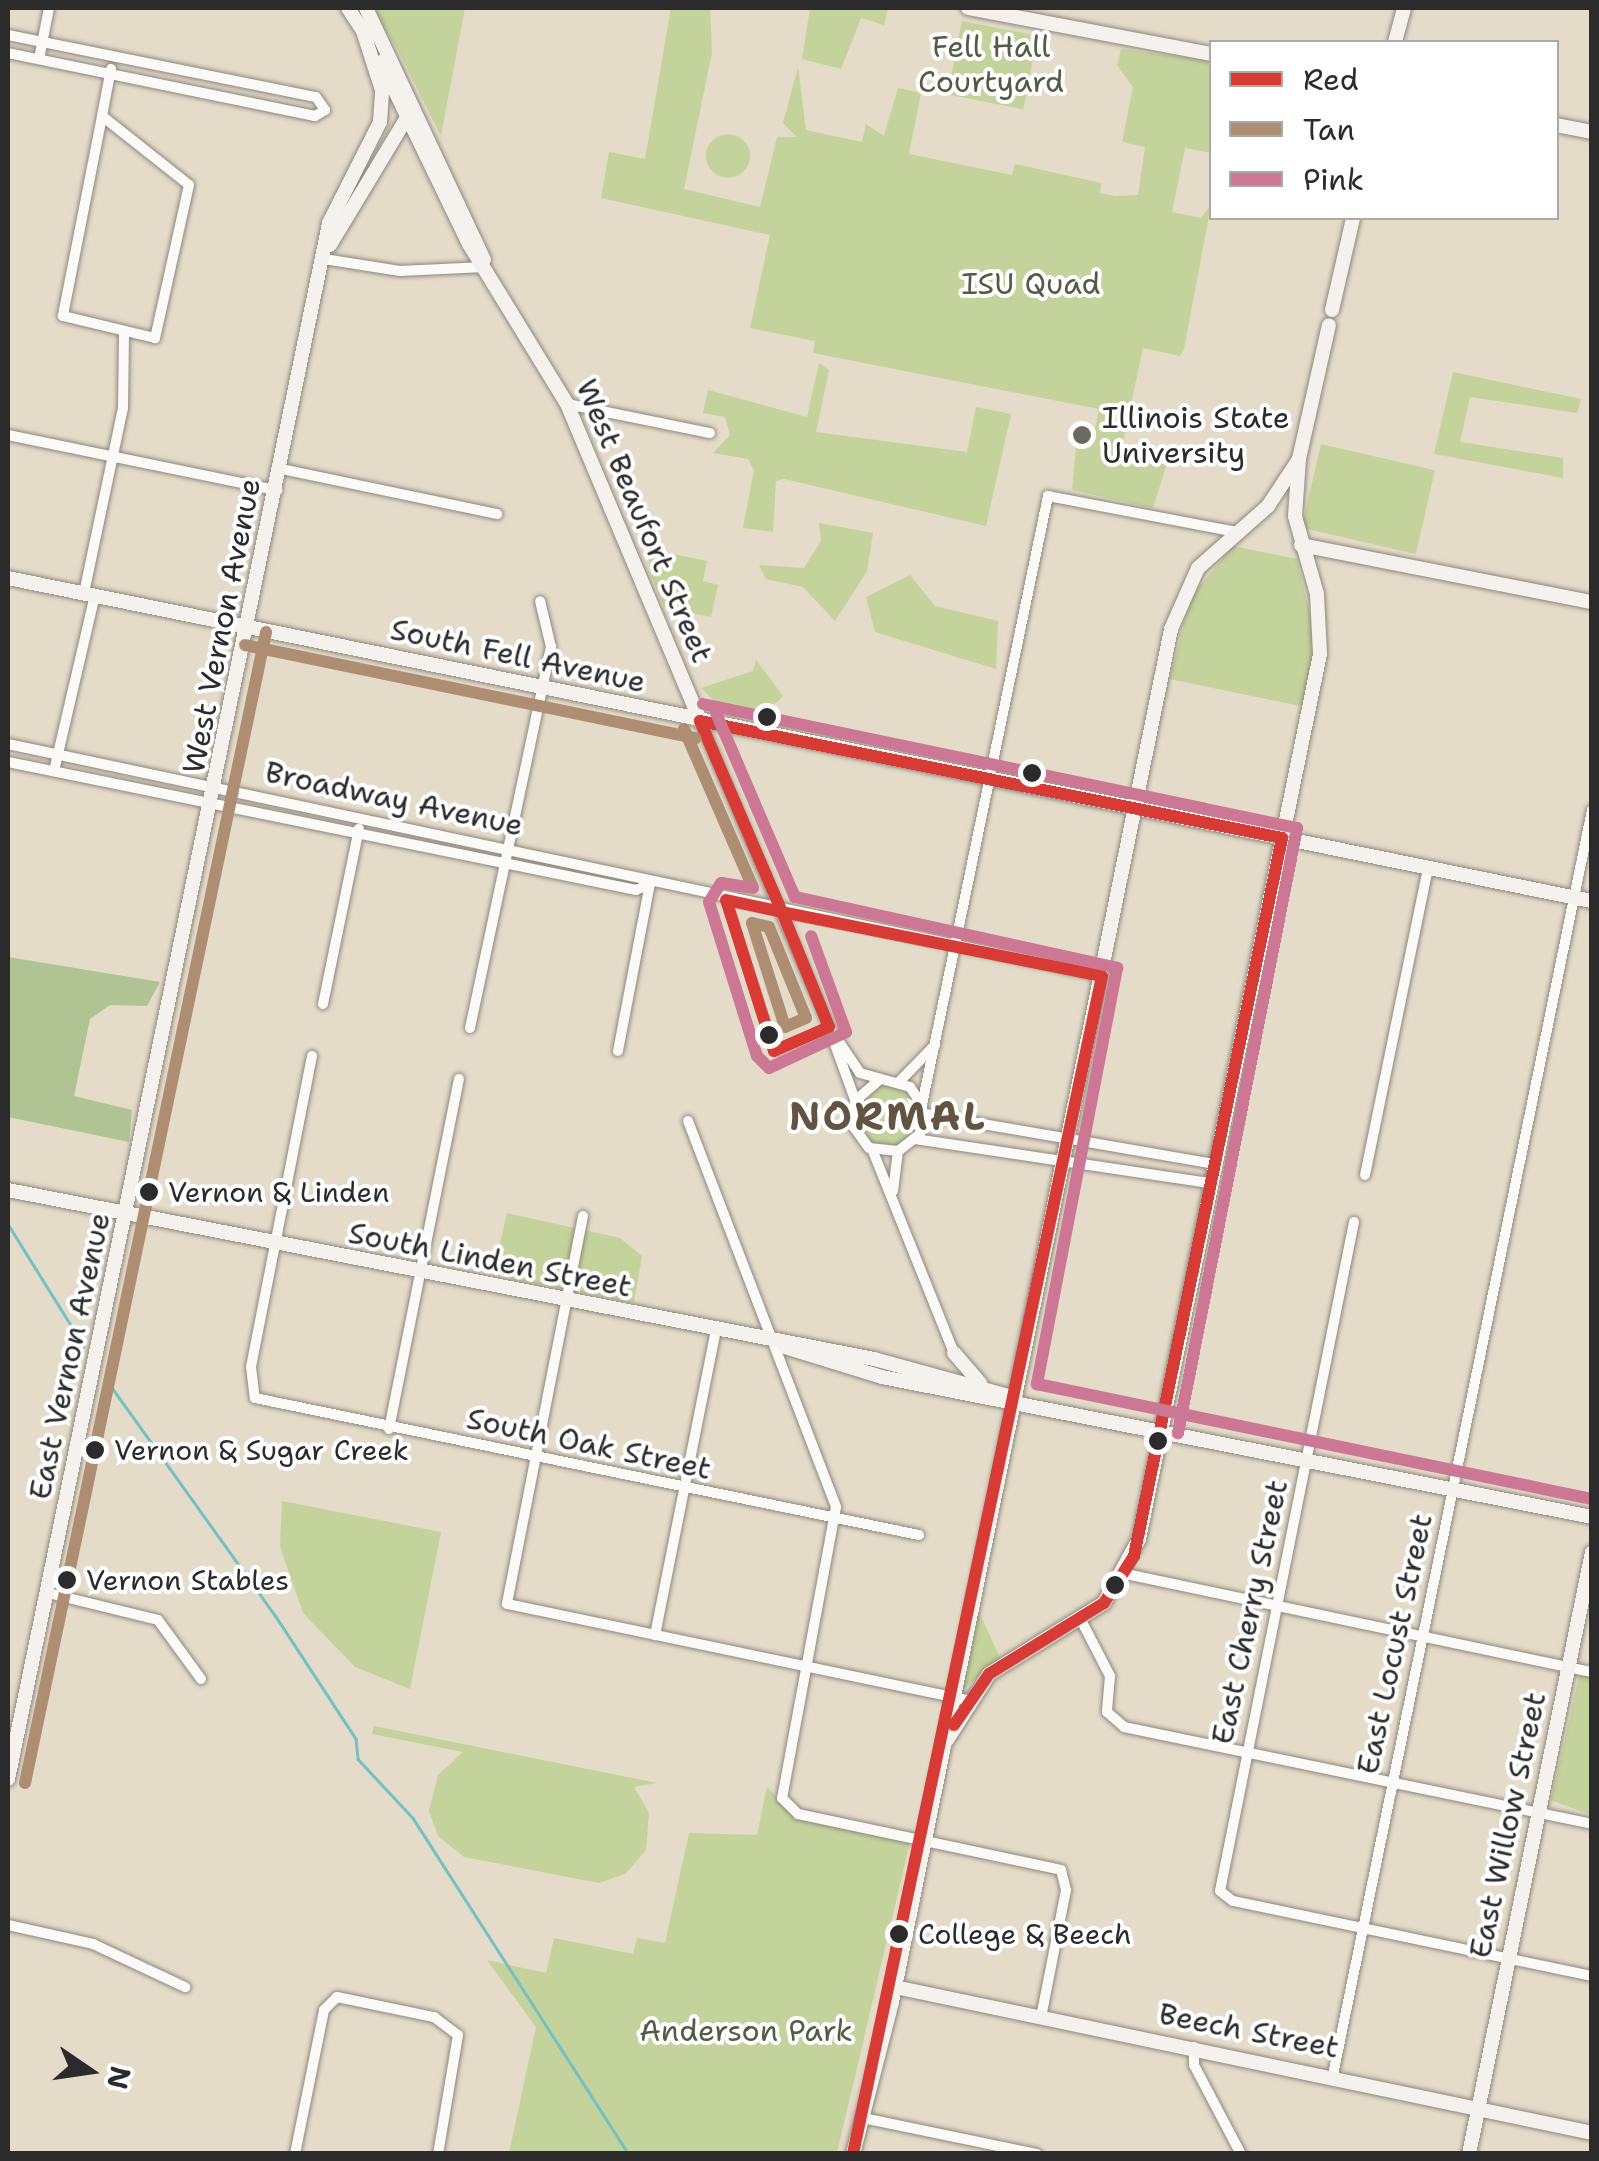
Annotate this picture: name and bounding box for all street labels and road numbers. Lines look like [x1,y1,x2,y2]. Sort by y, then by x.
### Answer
street label: West Beaufort Street [568,374,720,668]
street label: West Vernon Avenue [176,475,268,777]
street label: South Fell Avenue [387,611,649,701]
street label: Broadway Avenue [262,754,526,844]
street label: East Vernon Avenue [22,1209,118,1503]
street label: South Linden Street [345,1215,635,1305]
street label: South Oak Street [463,1401,715,1487]
street label: East Cherry Street [1204,1476,1296,1748]
street label: East Locust Street [1350,1511,1440,1777]
street label: East Willow Street [1462,1689,1554,1961]
street label: Beech Street [1156,1996,1342,2066]

